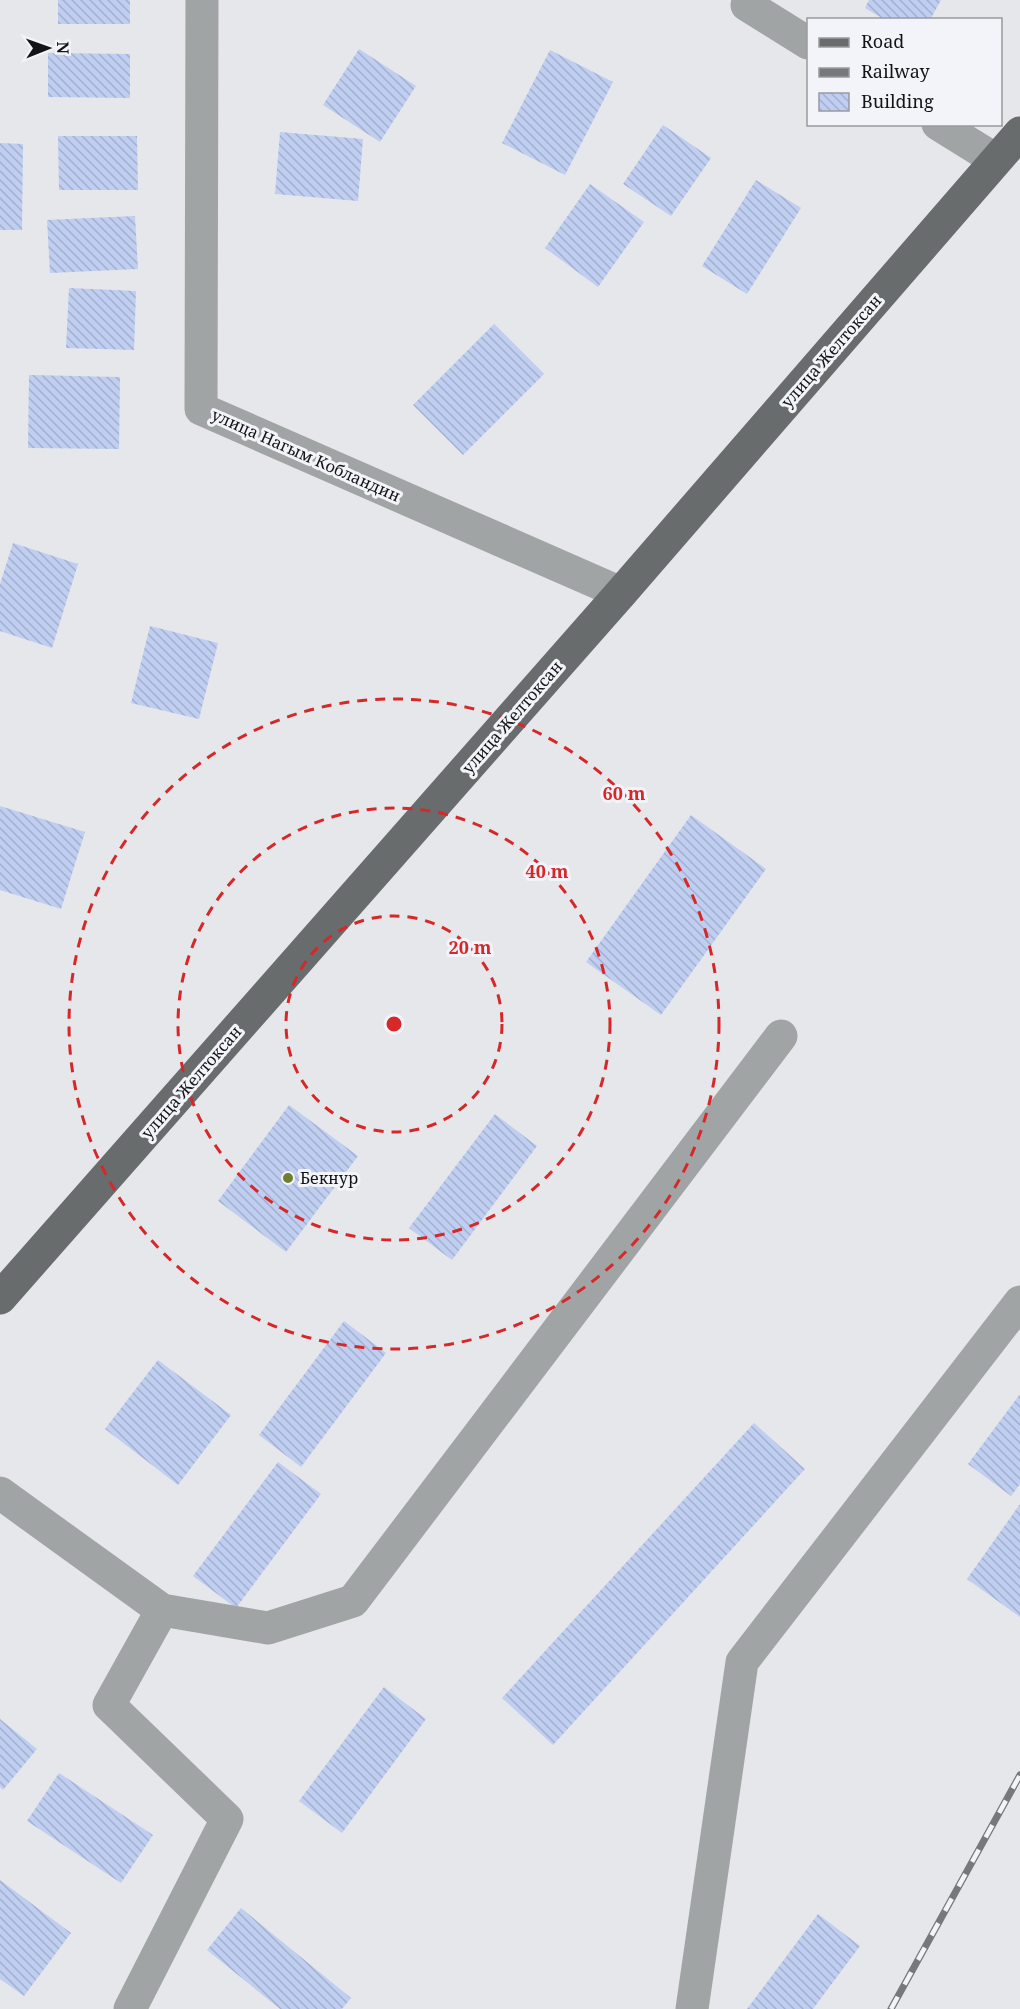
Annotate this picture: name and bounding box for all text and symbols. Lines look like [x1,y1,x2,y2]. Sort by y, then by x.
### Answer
north arrow [18,18,78,78]
legend [807,18,1002,126]
text: Road [861,29,904,53]
text: N [52,41,74,55]
text: Railway [861,59,931,83]
text: Building [861,89,934,113]
street label: улица Желтоксан [776,290,886,412]
street label: улица Нагым Кобландин [208,403,404,507]
street label: улица Желтоксан [457,656,567,778]
text: 60 m [603,781,646,805]
text: 40 m [526,859,569,883]
text: 20 m [449,935,492,959]
centre of rings [384,1014,404,1034]
street label: улица Желтоксан [136,1021,246,1143]
place label: Бекнур [300,1167,358,1189]
marker: Бекнур [281,1171,295,1185]

